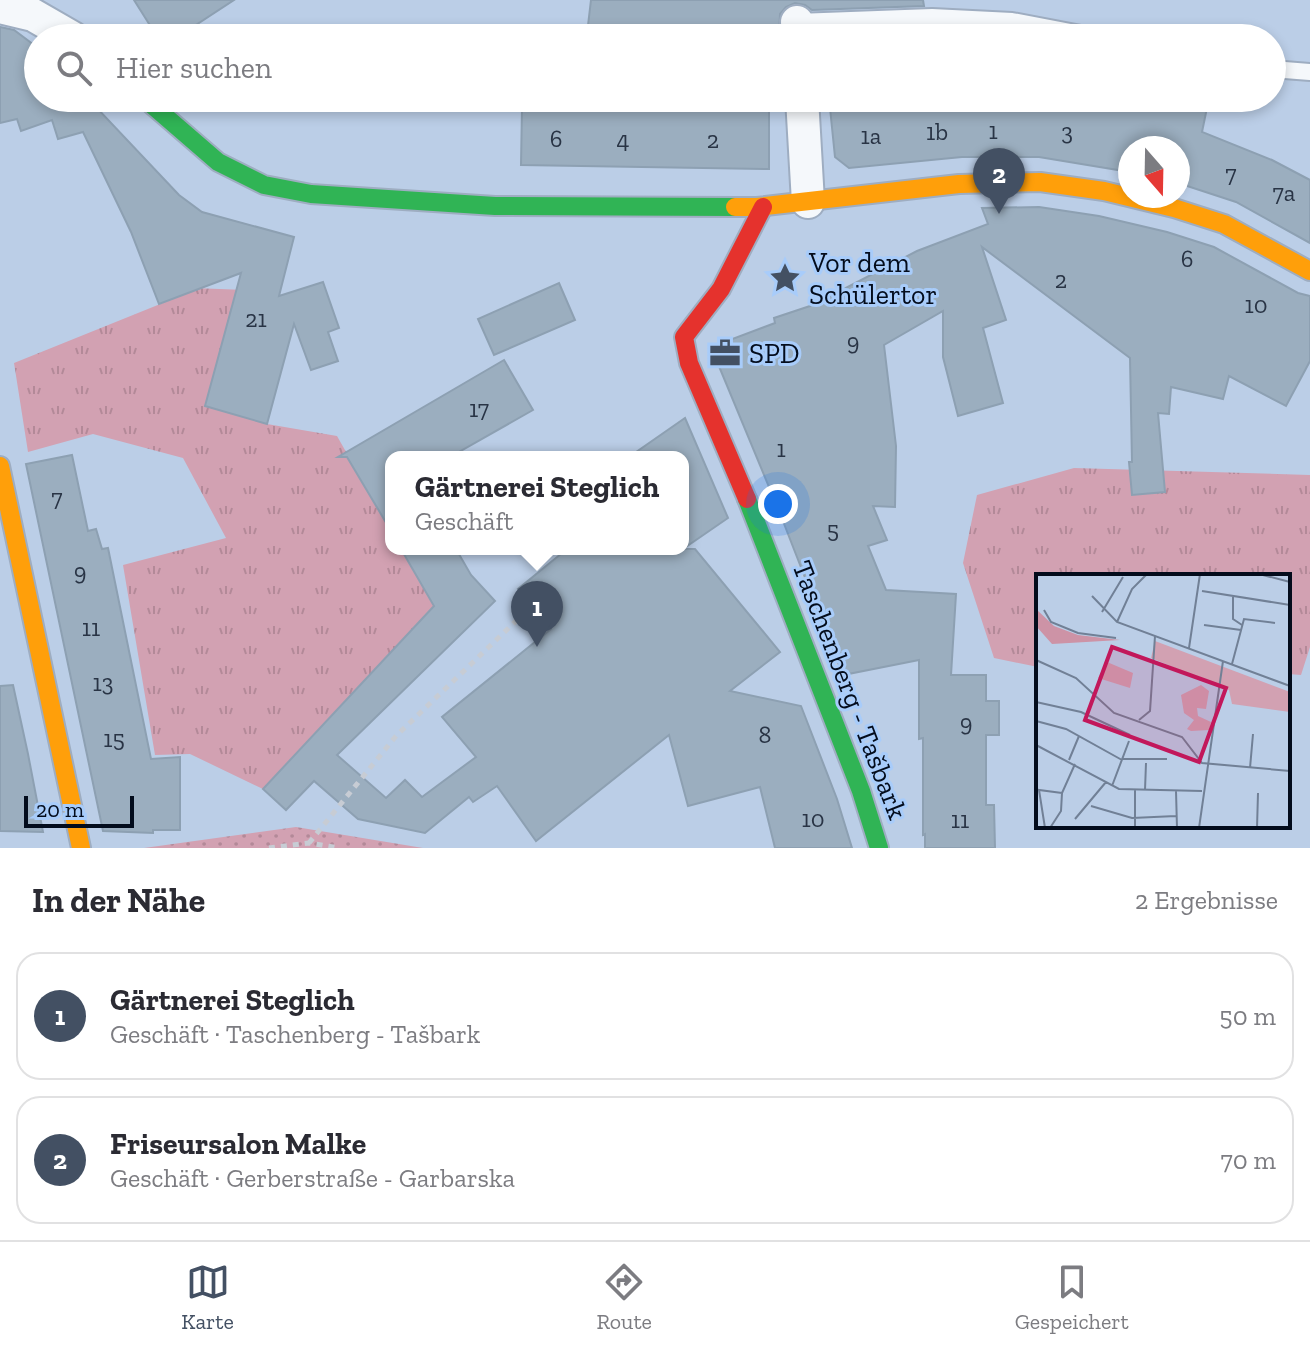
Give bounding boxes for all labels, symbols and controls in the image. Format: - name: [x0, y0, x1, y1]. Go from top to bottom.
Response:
- search box: [24, 24, 1286, 112]
- icon: search: [52, 46, 96, 90]
- text: Hier suchen: [116, 50, 272, 86]
- house number: 1: [988, 116, 998, 145]
- house number: 1b: [926, 117, 948, 146]
- house number: 3: [1061, 117, 1073, 146]
- house number: 1a: [861, 121, 882, 150]
- house number: 6: [550, 124, 562, 153]
- house number: 4: [617, 125, 630, 154]
- house number: 2: [707, 125, 719, 154]
- north arrow: [1118, 136, 1190, 208]
- pin: 2: [973, 148, 1025, 214]
- house number: 7: [1225, 159, 1237, 188]
- house number: 7a: [1273, 178, 1296, 207]
- house number: 6: [1181, 244, 1193, 273]
- place label: Vor dem Schülertor: [808, 246, 937, 311]
- place icon: Vor dem Schülertor: [768, 261, 802, 295]
- house number: 2: [1055, 265, 1067, 294]
- house number: 10: [1244, 290, 1268, 319]
- house number: 21: [245, 304, 267, 333]
- house number: 9: [847, 327, 859, 356]
- office icon: SPD: [708, 336, 742, 370]
- place label: SPD: [749, 337, 800, 370]
- house number: 17: [469, 394, 489, 423]
- house number: 1: [776, 434, 786, 463]
- popup: [385, 451, 689, 555]
- text: Gärtnerei Steglich: [415, 469, 659, 505]
- house number: 7: [51, 483, 63, 512]
- your location: [758, 484, 798, 524]
- text: Geschäft: [415, 505, 513, 537]
- house number: 5: [827, 515, 839, 544]
- street label: Taschenberg - Tašbark: [785, 556, 915, 824]
- house number: 9: [74, 557, 86, 586]
- inset map: [1036, 574, 1290, 828]
- pin: 1: [511, 581, 563, 647]
- house number: 11: [82, 613, 100, 642]
- house number: 13: [93, 668, 113, 697]
- house number: 9: [960, 708, 972, 737]
- house number: 8: [759, 720, 771, 749]
- house number: 15: [103, 724, 125, 753]
- scale bar: [24, 792, 134, 828]
- text: 20 m: [36, 796, 84, 823]
- house number: 10: [801, 804, 825, 833]
- house number: 11: [951, 805, 969, 834]
- text: In der Nähe: [32, 880, 205, 921]
- text: 2 Ergebnisse: [1135, 884, 1278, 916]
- text: Gärtnerei Steglich: [110, 982, 355, 1018]
- text: 1: [55, 1000, 65, 1032]
- text: 50 m: [1219, 1000, 1276, 1032]
- text: Geschäft · Taschenberg - Tašbark: [110, 1018, 480, 1050]
- text: Friseursalon Malke: [110, 1126, 366, 1162]
- text: 2: [53, 1144, 67, 1176]
- text: 70 m: [1220, 1144, 1276, 1176]
- text: Geschäft · Gerberstraße - Garbarska: [110, 1162, 515, 1194]
- tab: Karte: [181, 1260, 234, 1335]
- tab: Route: [597, 1260, 652, 1335]
- tab: Gespeichert: [1015, 1260, 1129, 1335]

